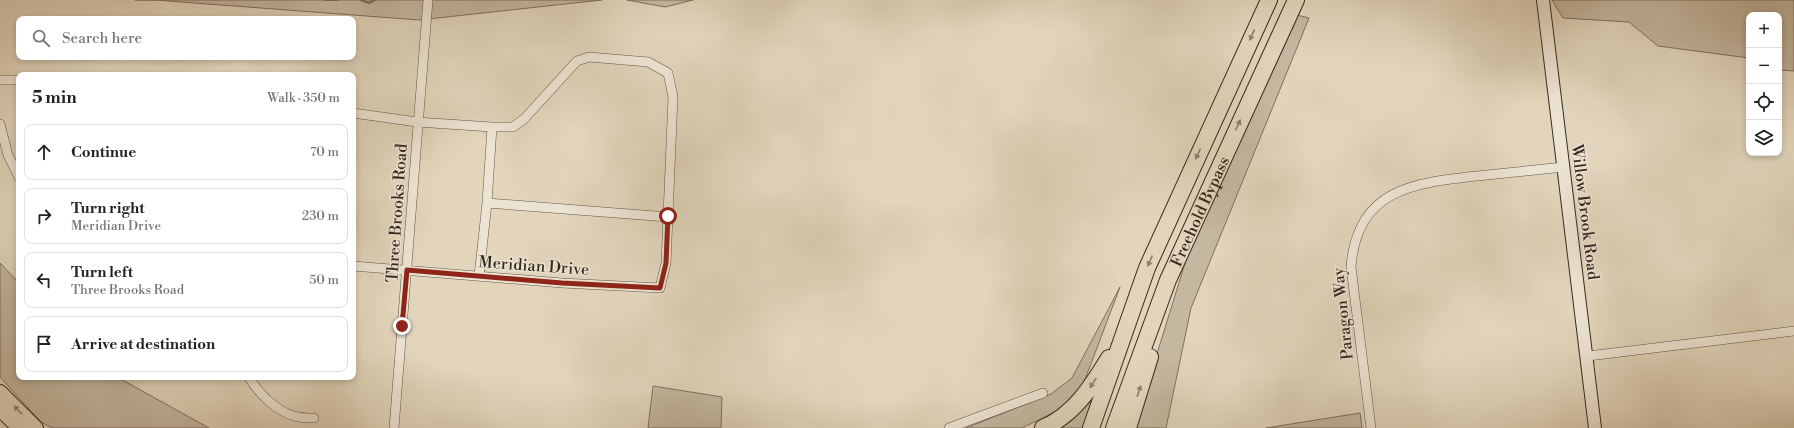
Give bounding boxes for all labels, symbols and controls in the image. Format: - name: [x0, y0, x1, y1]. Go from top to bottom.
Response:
- map controls: [1746, 12, 1782, 156]
- button: +: [1746, 12, 1782, 48]
- search box: [16, 16, 356, 60]
- icon: search: [30, 27, 52, 49]
- text: Search here: [62, 29, 142, 48]
- one-way arrow: [1249, 30, 1255, 41]
- button: −: [1746, 48, 1782, 84]
- button: locate: [1746, 84, 1782, 120]
- text: 5 min: [32, 87, 77, 109]
- text: Walk · 350 m: [267, 90, 340, 106]
- one-way arrow: [1235, 119, 1241, 130]
- button: layers: [1746, 120, 1782, 156]
- icon: ahead: [33, 141, 55, 163]
- street label: Willow Brook Road: [1567, 142, 1603, 281]
- text: Continue: [71, 143, 136, 162]
- street label: Three Brooks Road: [382, 143, 412, 283]
- text: 70 m: [310, 144, 339, 160]
- one-way arrow: [1195, 148, 1201, 159]
- street label: Freehold Bypass: [1166, 153, 1234, 270]
- text: Turn right: [71, 199, 145, 218]
- icon: right: [33, 205, 55, 227]
- route start: [659, 207, 677, 225]
- text: 230 m: [302, 208, 339, 224]
- text: Meridian Drive: [71, 218, 161, 234]
- street label: Meridian Drive: [478, 252, 590, 280]
- one-way arrow: [1147, 255, 1153, 267]
- text: Turn left: [71, 263, 133, 282]
- street label: Paragon Way: [1328, 267, 1358, 361]
- icon: left: [33, 269, 55, 291]
- text: 50 m: [309, 272, 339, 288]
- text: Three Brooks Road: [71, 282, 184, 298]
- route end: [393, 317, 411, 335]
- icon: arrive: [33, 333, 55, 355]
- text: Arrive at destination: [71, 335, 215, 354]
- one-way arrow: [1089, 378, 1097, 388]
- one-way arrow: [1136, 384, 1142, 396]
- one-way arrow: [13, 405, 23, 415]

